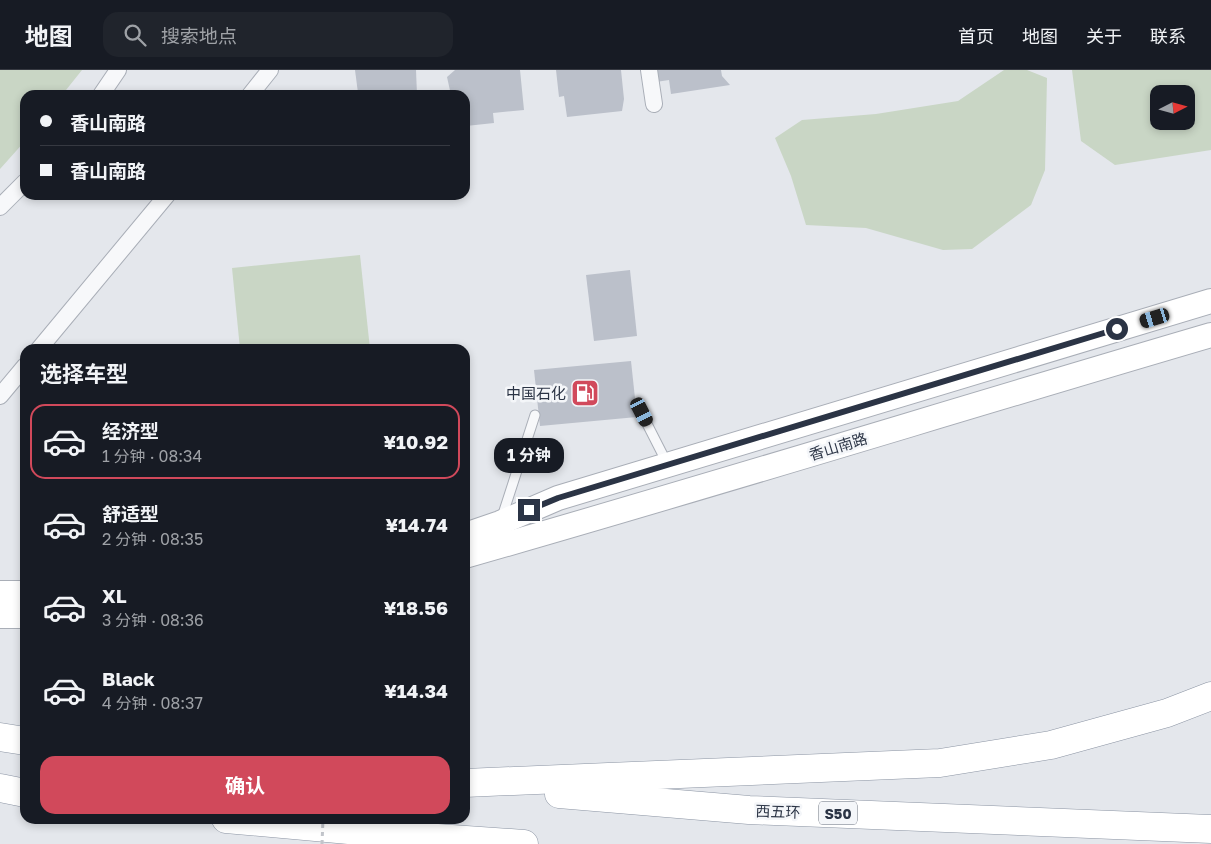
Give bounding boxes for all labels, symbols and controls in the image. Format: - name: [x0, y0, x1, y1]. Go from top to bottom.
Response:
- search box: [103, 12, 453, 57]
- text: 地图: [25, 21, 73, 50]
- icon: search: [121, 21, 149, 49]
- text: 搜索地点: [161, 24, 237, 47]
- text: 首页: [958, 25, 994, 47]
- text: 地图: [1022, 25, 1058, 47]
- text: 关于: [1086, 25, 1122, 47]
- text: 联系: [1150, 25, 1186, 47]
- north arrow: [1150, 85, 1195, 130]
- map controls: [1150, 85, 1195, 130]
- text: 香山南路: [70, 111, 146, 134]
- text: 香山南路: [70, 159, 146, 182]
- car: [1138, 306, 1171, 330]
- route start: [1106, 318, 1128, 340]
- text: 选择车型: [40, 360, 128, 387]
- fuel station icon: 中国石化: [570, 378, 600, 408]
- place label: 中国石化: [506, 384, 566, 402]
- car: [628, 395, 655, 429]
- icon: car: [42, 419, 87, 464]
- text: 经济型: [102, 419, 159, 442]
- street label: 香山南路: [807, 429, 869, 463]
- text: ¥10.92: [384, 430, 448, 453]
- callout: 1 分钟: [494, 438, 564, 472]
- text: 1 分钟: [507, 445, 551, 465]
- text: 1 分钟 · 08:34: [102, 446, 202, 466]
- route end: [518, 499, 540, 521]
- icon: car: [42, 502, 87, 547]
- text: 舒适型: [102, 502, 159, 525]
- text: ¥14.74: [385, 513, 448, 536]
- text: 2 分钟 · 08:35: [102, 529, 203, 549]
- text: XL: [102, 584, 127, 607]
- icon: car: [42, 585, 87, 630]
- text: ¥18.56: [384, 596, 448, 619]
- text: 3 分钟 · 08:36: [102, 610, 204, 630]
- text: Black: [102, 667, 155, 690]
- icon: car: [42, 668, 87, 713]
- text: ¥14.34: [384, 679, 448, 702]
- text: 4 分钟 · 08:37: [102, 693, 203, 713]
- button: 确认: [40, 756, 450, 814]
- street label: 西五环: [755, 801, 801, 821]
- road number: S50: [819, 801, 857, 824]

